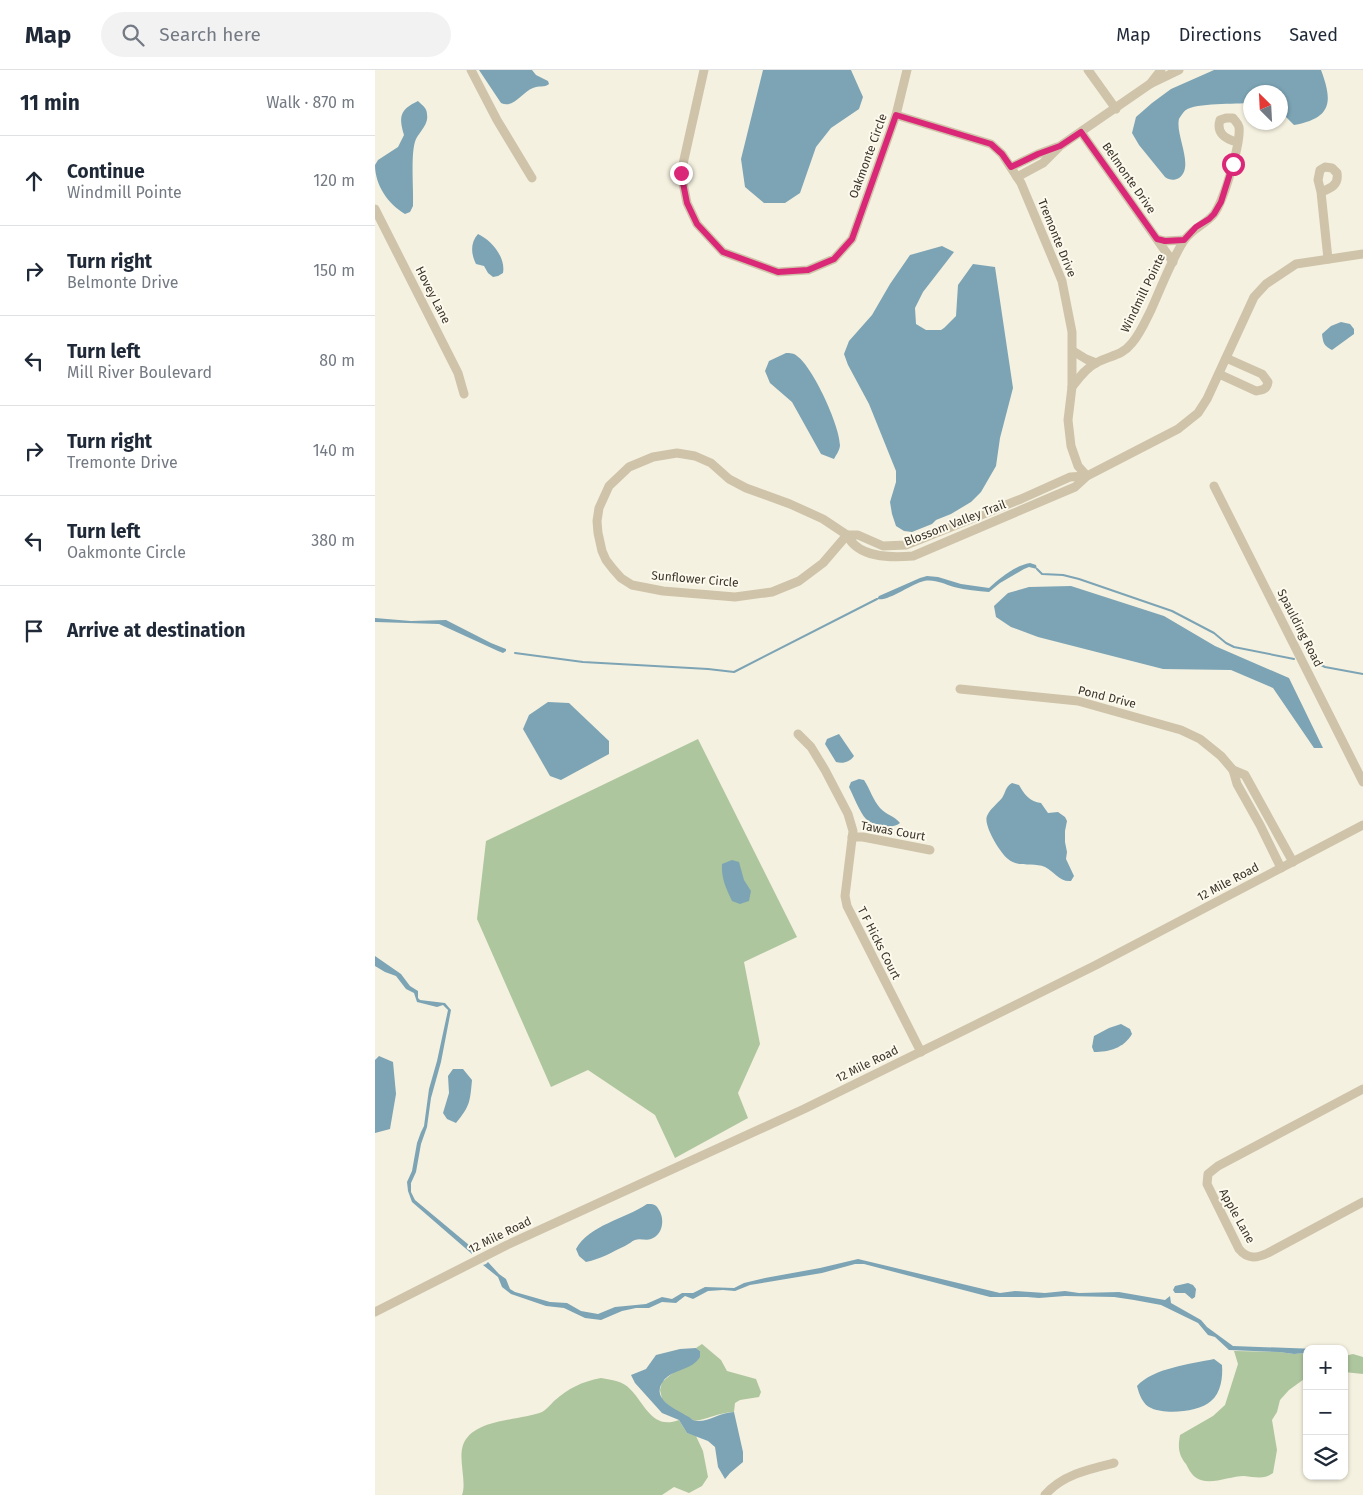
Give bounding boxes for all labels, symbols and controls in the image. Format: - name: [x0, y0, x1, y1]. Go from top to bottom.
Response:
- search box: [101, 12, 451, 57]
- text: Map: [25, 21, 71, 49]
- icon: search: [119, 21, 147, 49]
- text: Search here: [159, 23, 261, 46]
- text: Map: [1116, 24, 1151, 46]
- text: Directions: [1179, 24, 1261, 46]
- text: Saved: [1289, 24, 1338, 46]
- north arrow: [1243, 85, 1288, 130]
- text: 11 min: [20, 90, 80, 116]
- text: Walk · 870 m: [266, 93, 355, 112]
- street label: Oakmonte Circle: [846, 112, 890, 200]
- street label: Belmonte Drive: [1099, 140, 1159, 216]
- route start: [1222, 153, 1245, 176]
- text: Continue: [67, 160, 145, 183]
- route end: [670, 162, 693, 185]
- icon: ahead: [20, 167, 48, 195]
- text: 120 m: [313, 171, 355, 190]
- text: Windmill Pointe: [67, 183, 182, 202]
- street label: Tremonte Drive: [1035, 197, 1079, 279]
- text: Turn right: [67, 250, 152, 273]
- street label: Windmill Pointe: [1118, 251, 1168, 335]
- icon: right: [20, 257, 48, 285]
- text: 150 m: [313, 261, 355, 280]
- street label: Hovey Lane: [413, 264, 453, 326]
- text: Belmonte Drive: [67, 273, 179, 292]
- text: Turn left: [67, 340, 141, 363]
- icon: left: [20, 347, 48, 375]
- text: 80 m: [319, 351, 355, 370]
- text: Mill River Boulevard: [67, 363, 212, 382]
- text: Turn right: [67, 430, 152, 453]
- icon: right: [20, 437, 48, 465]
- text: 140 m: [313, 441, 355, 460]
- text: Tremonte Drive: [67, 453, 178, 472]
- street label: Blossom Valley Trail: [902, 497, 1008, 549]
- text: Turn left: [67, 520, 141, 543]
- icon: left: [20, 527, 48, 555]
- text: 380 m: [311, 531, 355, 550]
- text: Oakmonte Circle: [67, 543, 186, 562]
- street label: Sunflower Circle: [651, 568, 739, 590]
- street label: Spaulding Road: [1274, 587, 1326, 669]
- icon: arrive: [20, 617, 48, 645]
- text: Arrive at destination: [67, 619, 246, 642]
- street label: Pond Drive: [1077, 683, 1137, 711]
- street label: Tawas Court: [860, 818, 927, 844]
- street label: 12 Mile Road: [1195, 860, 1261, 904]
- street label: T F Hicks Court: [855, 904, 904, 982]
- street label: 12 Mile Road: [833, 1043, 901, 1085]
- street label: Apple Lane: [1216, 1186, 1258, 1246]
- street label: 12 Mile Road: [466, 1214, 534, 1256]
- map controls: [1303, 1345, 1348, 1480]
- button: +: [1303, 1345, 1348, 1390]
- button: −: [1303, 1390, 1348, 1435]
- button: layers: [1303, 1435, 1348, 1480]

